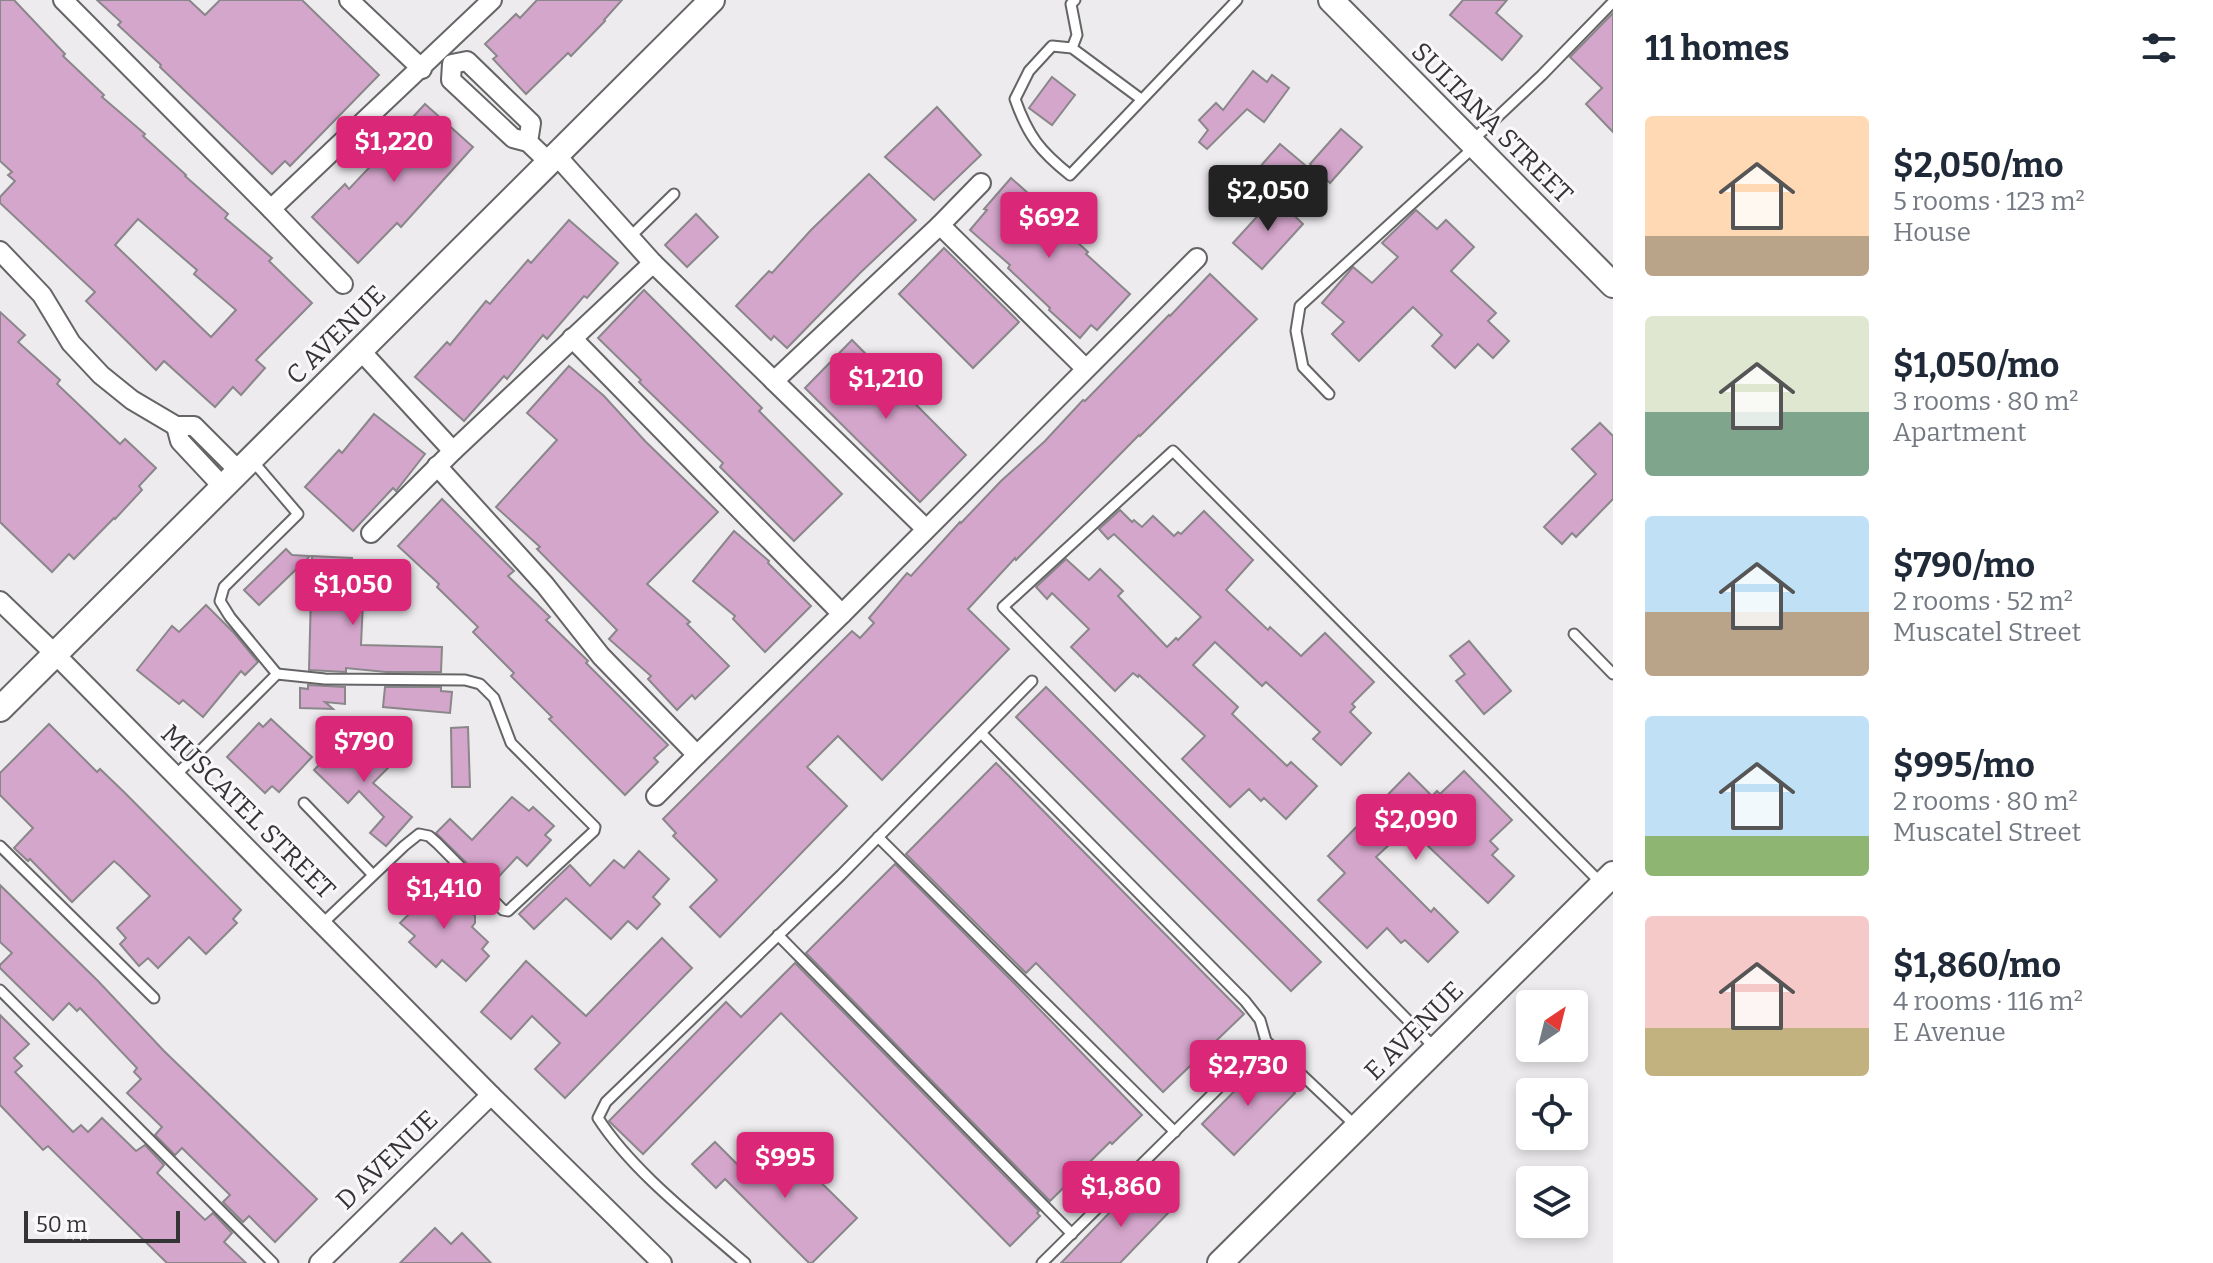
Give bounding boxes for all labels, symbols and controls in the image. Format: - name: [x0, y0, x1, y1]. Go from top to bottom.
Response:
- icon: filters: [2137, 26, 2181, 70]
- text: 11 homes: [1645, 28, 1790, 69]
- street label: SULTANA STREET: [1405, 36, 1579, 210]
- pin: $1,220: [329, 116, 459, 184]
- text: $1,220: [354, 126, 434, 157]
- text: $2,050/mo: [1893, 145, 2064, 186]
- icon: home: [1709, 148, 1805, 244]
- pin: $2,050: [1203, 165, 1333, 233]
- text: $2,050: [1227, 175, 1309, 206]
- text: 5 rooms · 123 m²: [1893, 186, 2085, 217]
- pin: $692: [1002, 192, 1096, 260]
- text: $692: [1018, 202, 1080, 233]
- text: House: [1893, 217, 1971, 248]
- street label: C AVENUE: [280, 279, 392, 391]
- text: $1,050/mo: [1893, 345, 2059, 386]
- icon: home: [1709, 348, 1805, 444]
- pin: $1,210: [821, 353, 951, 421]
- text: $1,210: [848, 363, 924, 394]
- text: 3 rooms · 80 m²: [1893, 386, 2078, 417]
- text: Apartment: [1893, 417, 2026, 448]
- text: $790/mo: [1893, 545, 2035, 586]
- icon: home: [1709, 548, 1805, 644]
- pin: $1,050: [288, 559, 418, 627]
- text: $1,050: [313, 569, 393, 600]
- text: 2 rooms · 52 m²: [1893, 586, 2073, 617]
- text: Muscatel Street: [1893, 617, 2081, 648]
- pin: $790: [317, 716, 411, 784]
- street label: MUSCATEL STREET: [154, 718, 342, 906]
- text: $790: [333, 726, 395, 757]
- text: $995/mo: [1893, 745, 2035, 786]
- icon: home: [1709, 748, 1805, 844]
- text: 2 rooms · 80 m²: [1893, 786, 2078, 817]
- pin: $2,090: [1351, 794, 1481, 862]
- text: $2,090: [1374, 804, 1458, 835]
- text: Muscatel Street: [1893, 817, 2081, 848]
- pin: $1,410: [379, 863, 509, 931]
- text: $1,410: [406, 873, 482, 904]
- text: $1,860/mo: [1893, 945, 2061, 986]
- icon: home: [1709, 948, 1805, 1044]
- street label: E AVENUE: [1358, 975, 1470, 1087]
- text: 4 rooms · 116 m²: [1893, 986, 2083, 1017]
- north arrow: [1516, 990, 1588, 1062]
- map controls: [1516, 990, 1588, 1238]
- text: E Avenue: [1893, 1017, 2006, 1048]
- pin: $2,730: [1183, 1040, 1313, 1108]
- text: $2,730: [1208, 1050, 1288, 1081]
- button: locate: [1516, 1078, 1588, 1150]
- street label: D AVENUE: [330, 1104, 444, 1216]
- pin: $995: [738, 1132, 832, 1200]
- text: $995: [755, 1142, 815, 1173]
- pin: $1,860: [1056, 1161, 1186, 1229]
- button: layers: [1516, 1166, 1588, 1238]
- text: $1,860: [1081, 1171, 1161, 1202]
- scale bar: [24, 1207, 180, 1243]
- text: 50 m: [36, 1211, 87, 1238]

